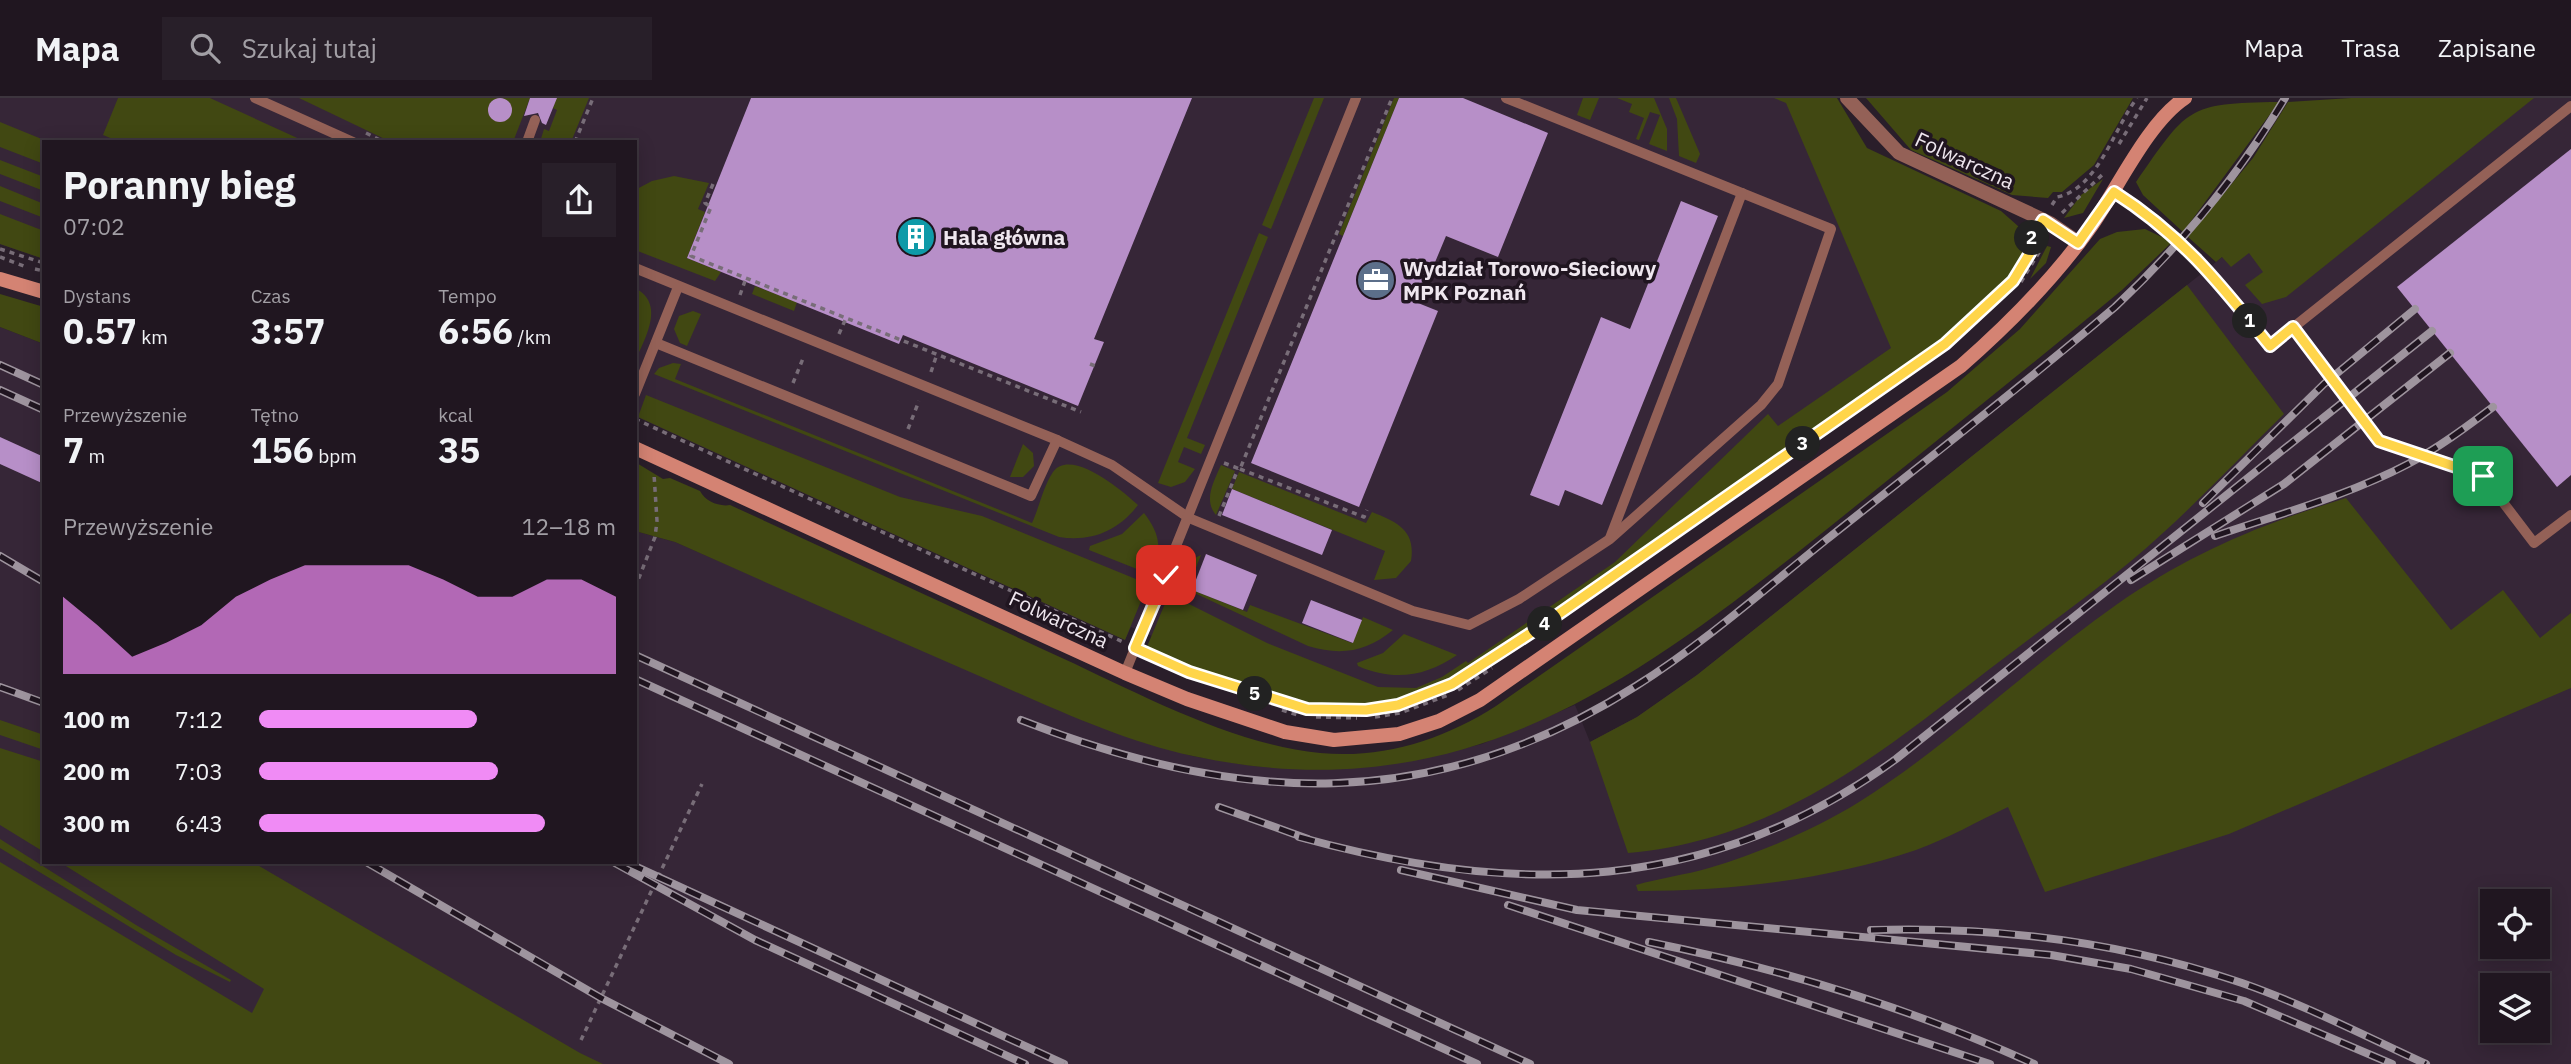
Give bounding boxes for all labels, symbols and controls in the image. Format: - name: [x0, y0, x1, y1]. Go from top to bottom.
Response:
- search box: [162, 17, 652, 80]
- text: Mapa: [35, 27, 120, 70]
- icon: search: [186, 29, 224, 67]
- text: Szukaj tutaj: [242, 31, 377, 65]
- text: Mapa: [2244, 32, 2303, 64]
- text: Trasa: [2341, 32, 2400, 64]
- text: Zapisane: [2438, 32, 2536, 64]
- street label: Folwarczna: [1911, 125, 2019, 195]
- text: Poranny bieg: [63, 160, 296, 209]
- button: share: [542, 163, 616, 237]
- text: 07:02: [63, 211, 125, 241]
- building icon: Hala główna: [895, 216, 937, 258]
- pin: 2: [2014, 220, 2050, 256]
- place label: Hala główna: [943, 223, 1065, 251]
- text: 2: [2026, 225, 2037, 249]
- place label: Wydział Torowo-Sieciowy MPK Poznań: [1403, 254, 1657, 306]
- office icon: Wydział Torowo-Sieciowy MPK Poznań: [1355, 259, 1397, 301]
- text: Dystans: [63, 284, 131, 308]
- text: Czas: [251, 284, 291, 308]
- text: Tempo: [438, 284, 497, 308]
- pin: 1: [2232, 304, 2268, 339]
- text: 0.57: [63, 308, 137, 354]
- text: 3:57: [251, 308, 325, 354]
- text: 6:56: [438, 308, 513, 354]
- text: 1: [2244, 308, 2255, 332]
- text: km: [137, 325, 168, 349]
- text: /km: [513, 325, 551, 349]
- text: Przewyższenie: [63, 403, 187, 427]
- text: Tętno: [251, 403, 299, 427]
- text: kcal: [438, 403, 473, 427]
- pin: 3: [1786, 426, 1820, 462]
- text: 7: [63, 427, 84, 473]
- text: 156: [251, 427, 314, 473]
- text: 35: [438, 427, 480, 473]
- text: 3: [1797, 431, 1808, 455]
- text: m: [84, 444, 105, 468]
- text: bpm: [314, 444, 357, 468]
- pin: [2453, 446, 2513, 506]
- icon: arrive: [2464, 457, 2502, 495]
- text: Przewyższenie: [63, 511, 213, 541]
- text: 12–18 m: [522, 511, 616, 541]
- pin: [1136, 545, 1196, 605]
- icon: check: [1147, 556, 1185, 594]
- street label: Folwarczna: [1005, 584, 1113, 654]
- pin: 4: [1528, 606, 1562, 642]
- text: 4: [1539, 611, 1550, 635]
- pin: 5: [1238, 676, 1272, 712]
- text: 5: [1249, 681, 1260, 705]
- text: 100 m: [63, 704, 130, 734]
- text: 7:12: [175, 704, 223, 734]
- text: 200 m: [63, 756, 130, 786]
- text: 7:03: [175, 756, 223, 786]
- text: 300 m: [63, 808, 130, 838]
- text: 6:43: [175, 808, 223, 838]
- map controls: [2480, 889, 2550, 1043]
- button: locate: [2480, 889, 2550, 959]
- button: layers: [2480, 973, 2550, 1043]

